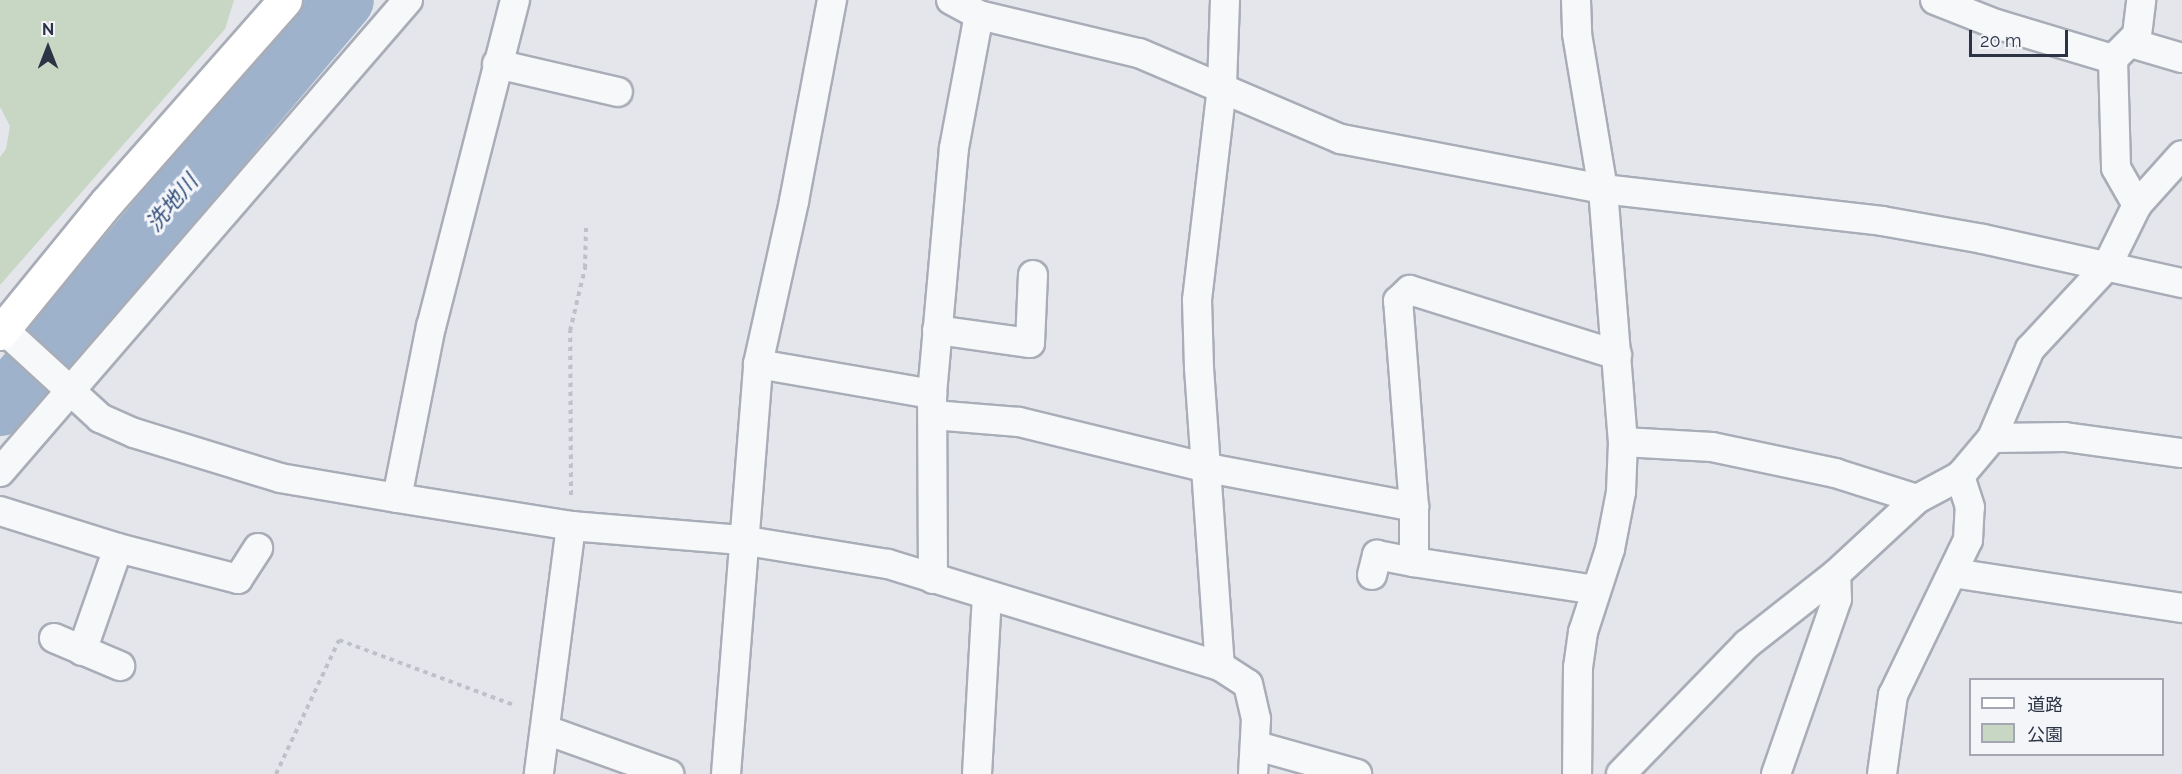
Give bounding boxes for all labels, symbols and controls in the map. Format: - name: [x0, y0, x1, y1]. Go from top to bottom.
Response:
- north arrow: [18, 18, 78, 78]
- scale bar: [1972, 18, 2071, 56]
- text: N: [42, 20, 54, 39]
- text: 20 m: [1980, 30, 2022, 51]
- water label: 洗地川: [141, 169, 203, 237]
- legend: [1969, 678, 2164, 756]
- text: 道路: [2027, 694, 2063, 715]
- text: 公園: [2027, 724, 2063, 745]

